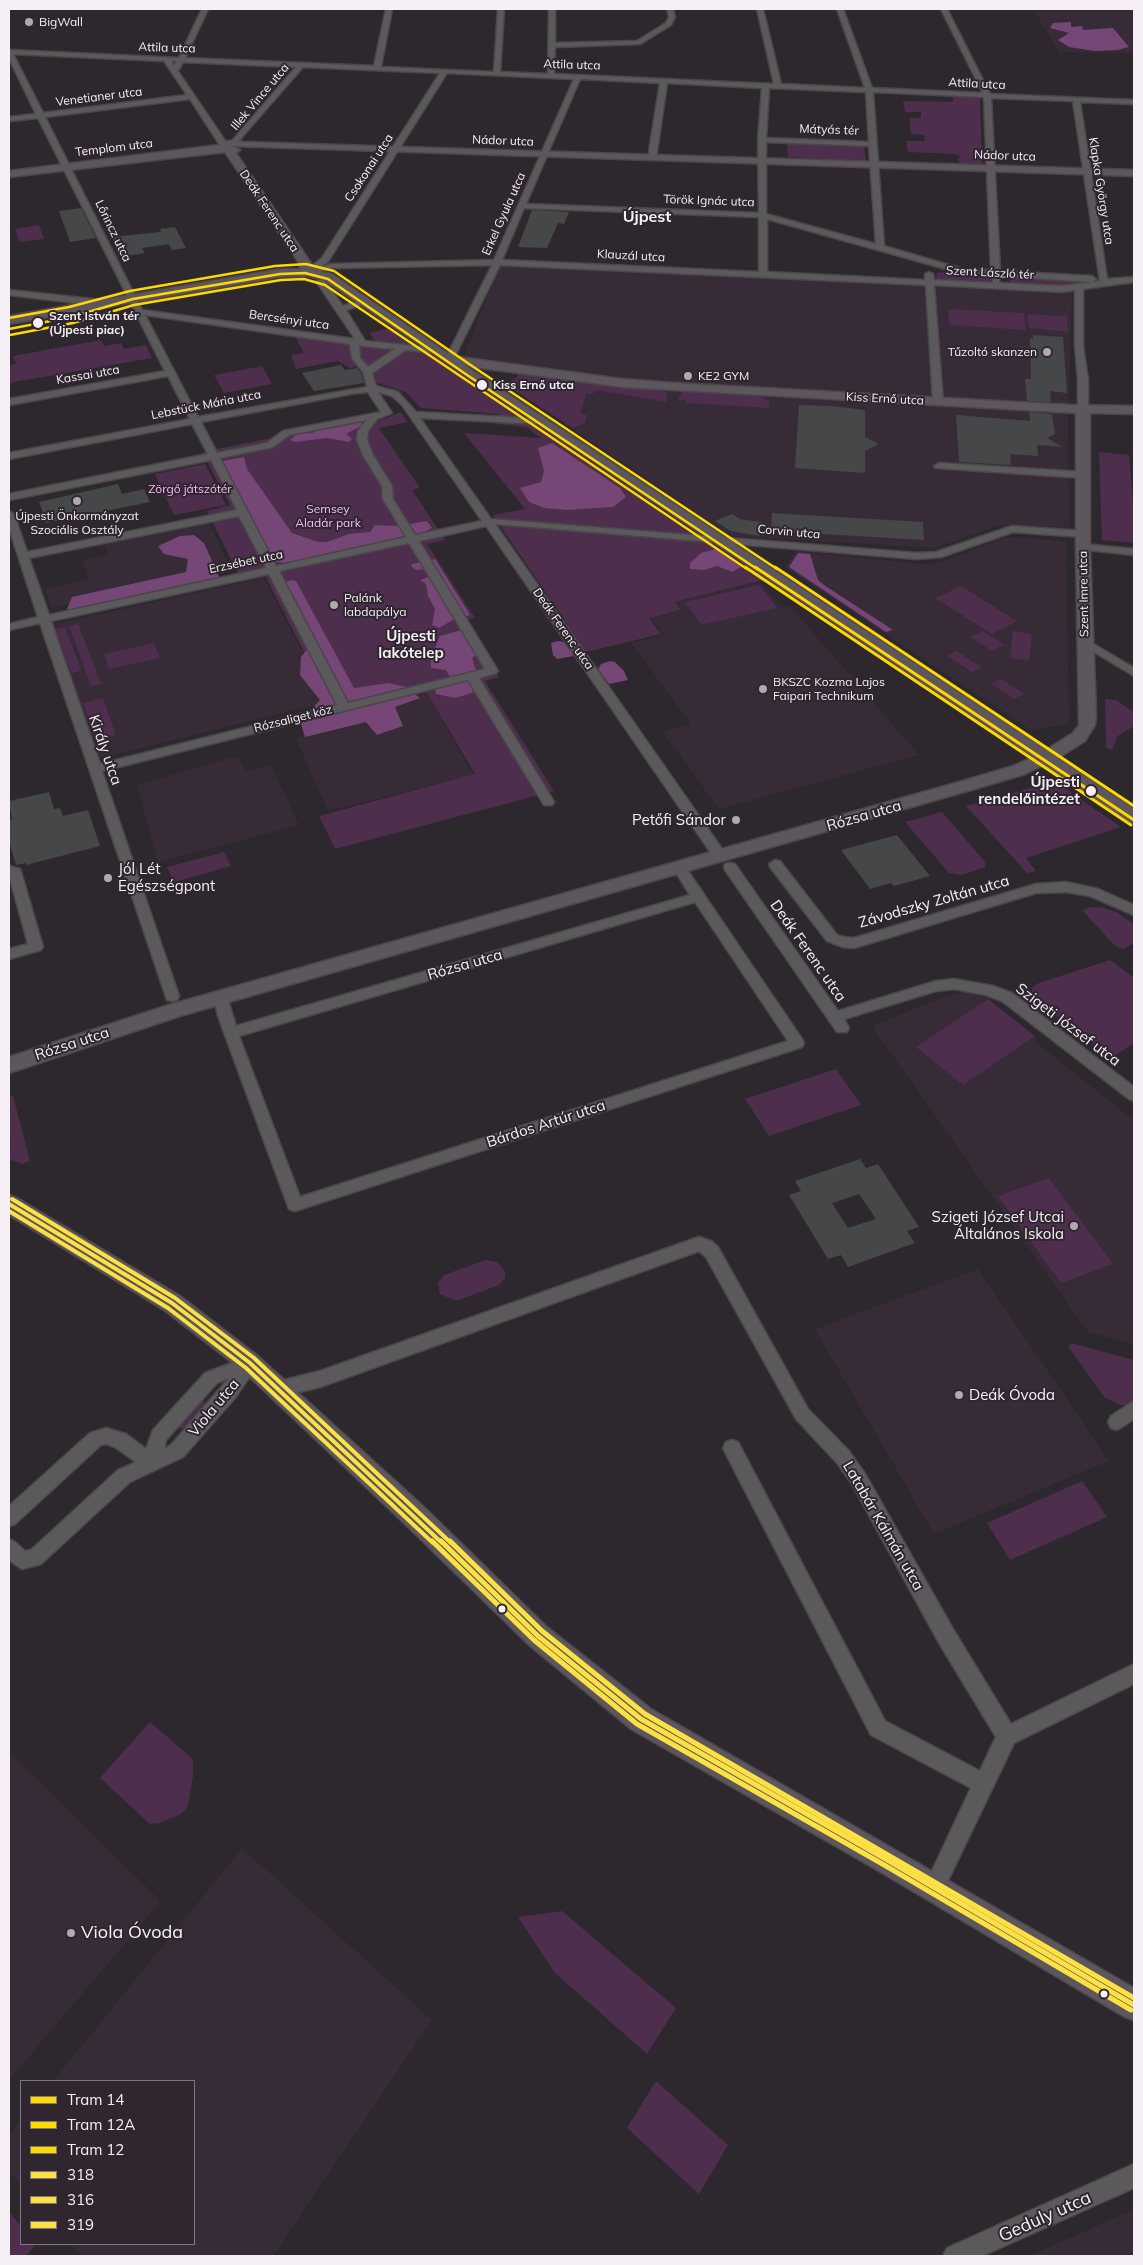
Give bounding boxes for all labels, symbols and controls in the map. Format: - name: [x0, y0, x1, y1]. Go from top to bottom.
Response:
- place label: BigWall: [39, 15, 83, 29]
- marker: BigWall: [23, 16, 35, 28]
- street label: Attila utca: [138, 40, 196, 56]
- street label: Attila utca: [543, 57, 601, 73]
- street label: Illek Vince utca: [228, 61, 292, 133]
- street label: Attila utca: [948, 75, 1006, 93]
- street label: Venetianer utca: [55, 85, 143, 109]
- street label: Mátyás tér: [799, 122, 859, 138]
- street label: Csokonai utca: [342, 131, 396, 205]
- street label: Nádor utca: [472, 133, 534, 149]
- street label: Templom utca: [74, 136, 154, 160]
- street label: Klapka György utca: [1085, 136, 1117, 246]
- street label: Nádor utca: [974, 148, 1036, 164]
- street label: Deák Ferenc utca: [236, 167, 302, 255]
- street label: Erkel Gyula utca: [479, 170, 529, 258]
- street label: Török Ignác utca: [663, 192, 755, 210]
- street label: Lőrincz utca: [92, 198, 134, 264]
- district label: Újpest: [623, 207, 671, 227]
- street label: Klauzál utca: [597, 247, 665, 265]
- street label: Szent László tér: [946, 264, 1034, 282]
- street label: Bercsényi utca: [248, 307, 330, 333]
- place label: Szent István tér (Újpesti piac): [49, 309, 139, 337]
- marker: Szent István tér (Újpesti piac): [31, 316, 45, 330]
- place label: Tűzoltó skanzen: [948, 345, 1037, 359]
- marker: Tűzoltó skanzen: [1041, 346, 1053, 358]
- street label: Kassai utca: [55, 362, 121, 388]
- place label: KE2 GYM: [698, 369, 749, 383]
- marker: KE2 GYM: [682, 370, 694, 382]
- marker: Kiss Ernő utca: [475, 378, 489, 392]
- place label: Kiss Ernő utca: [493, 378, 574, 392]
- street label: Lebstück Mária utca: [150, 387, 262, 423]
- street label: Kiss Ernő utca: [846, 390, 924, 408]
- park label: Zörgő játszótér: [148, 482, 232, 496]
- marker: Újpesti Önkormányzat Szociális Osztály: [71, 495, 83, 507]
- park label: Semsey Aladár park: [295, 502, 361, 530]
- place label: Újpesti Önkormányzat Szociális Osztály: [15, 509, 139, 537]
- street label: Corvin utca: [757, 522, 821, 542]
- street label: Erzsébet utca: [208, 547, 284, 577]
- street label: Szent Imre utca: [1076, 551, 1092, 637]
- street label: Deák Ferenc utca: [530, 586, 596, 672]
- place label: Palánk labdapálya: [344, 591, 406, 619]
- marker: Palánk labdapálya: [328, 599, 340, 611]
- district label: Újpesti lakótelep: [378, 627, 444, 662]
- place label: BKSZC Kozma Lajos Faipari Technikum: [773, 675, 885, 703]
- marker: BKSZC Kozma Lajos Faipari Technikum: [757, 683, 769, 695]
- street label: Rózsaliget köz: [252, 702, 334, 736]
- street label: Király utca: [85, 712, 125, 788]
- place label: Újpesti rendelőintézet: [978, 773, 1080, 808]
- marker: Újpesti rendelőintézet: [1084, 784, 1098, 798]
- street label: Rózsa utca: [825, 797, 903, 835]
- place label: Petőfi Sándor: [632, 811, 726, 829]
- marker: Petőfi Sándor: [730, 814, 742, 826]
- place label: Jól Lét Egészségpont: [118, 860, 215, 895]
- marker: Jól Lét Egészségpont: [102, 872, 114, 884]
- street label: Závodszky Zoltán utca: [857, 872, 1011, 932]
- street label: Deák Ferenc utca: [766, 897, 850, 1005]
- street label: Rózsa utca: [426, 946, 504, 984]
- street label: Szigeti József utca: [1012, 980, 1124, 1070]
- street label: Rózsa utca: [33, 1024, 111, 1064]
- street label: Bárdos Artúr utca: [484, 1096, 608, 1152]
- place label: Szigeti József Utcai Általános Iskola: [932, 1208, 1064, 1243]
- marker: Szigeti József Utcai Általános Iskola: [1068, 1220, 1080, 1232]
- street label: Viola utca: [185, 1376, 243, 1440]
- place label: Deák Óvoda: [969, 1386, 1055, 1404]
- marker: Deák Óvoda: [953, 1389, 965, 1401]
- street label: Latabár Kálmán utca: [839, 1458, 927, 1594]
- unlabelled marker: [497, 1604, 507, 1614]
- place label: Viola Óvoda: [81, 1922, 183, 1944]
- marker: Viola Óvoda: [65, 1927, 77, 1939]
- unlabelled marker: [1099, 1989, 1109, 1999]
- legend: [20, 2080, 195, 2245]
- text: Tram 14: [67, 2090, 124, 2109]
- text: Tram 12A: [67, 2115, 135, 2134]
- text: Tram 12: [67, 2140, 124, 2159]
- text: 318: [67, 2165, 94, 2184]
- street label: Geduly utca: [995, 2187, 1095, 2247]
- text: 316: [67, 2190, 94, 2209]
- text: 319: [67, 2215, 94, 2234]

